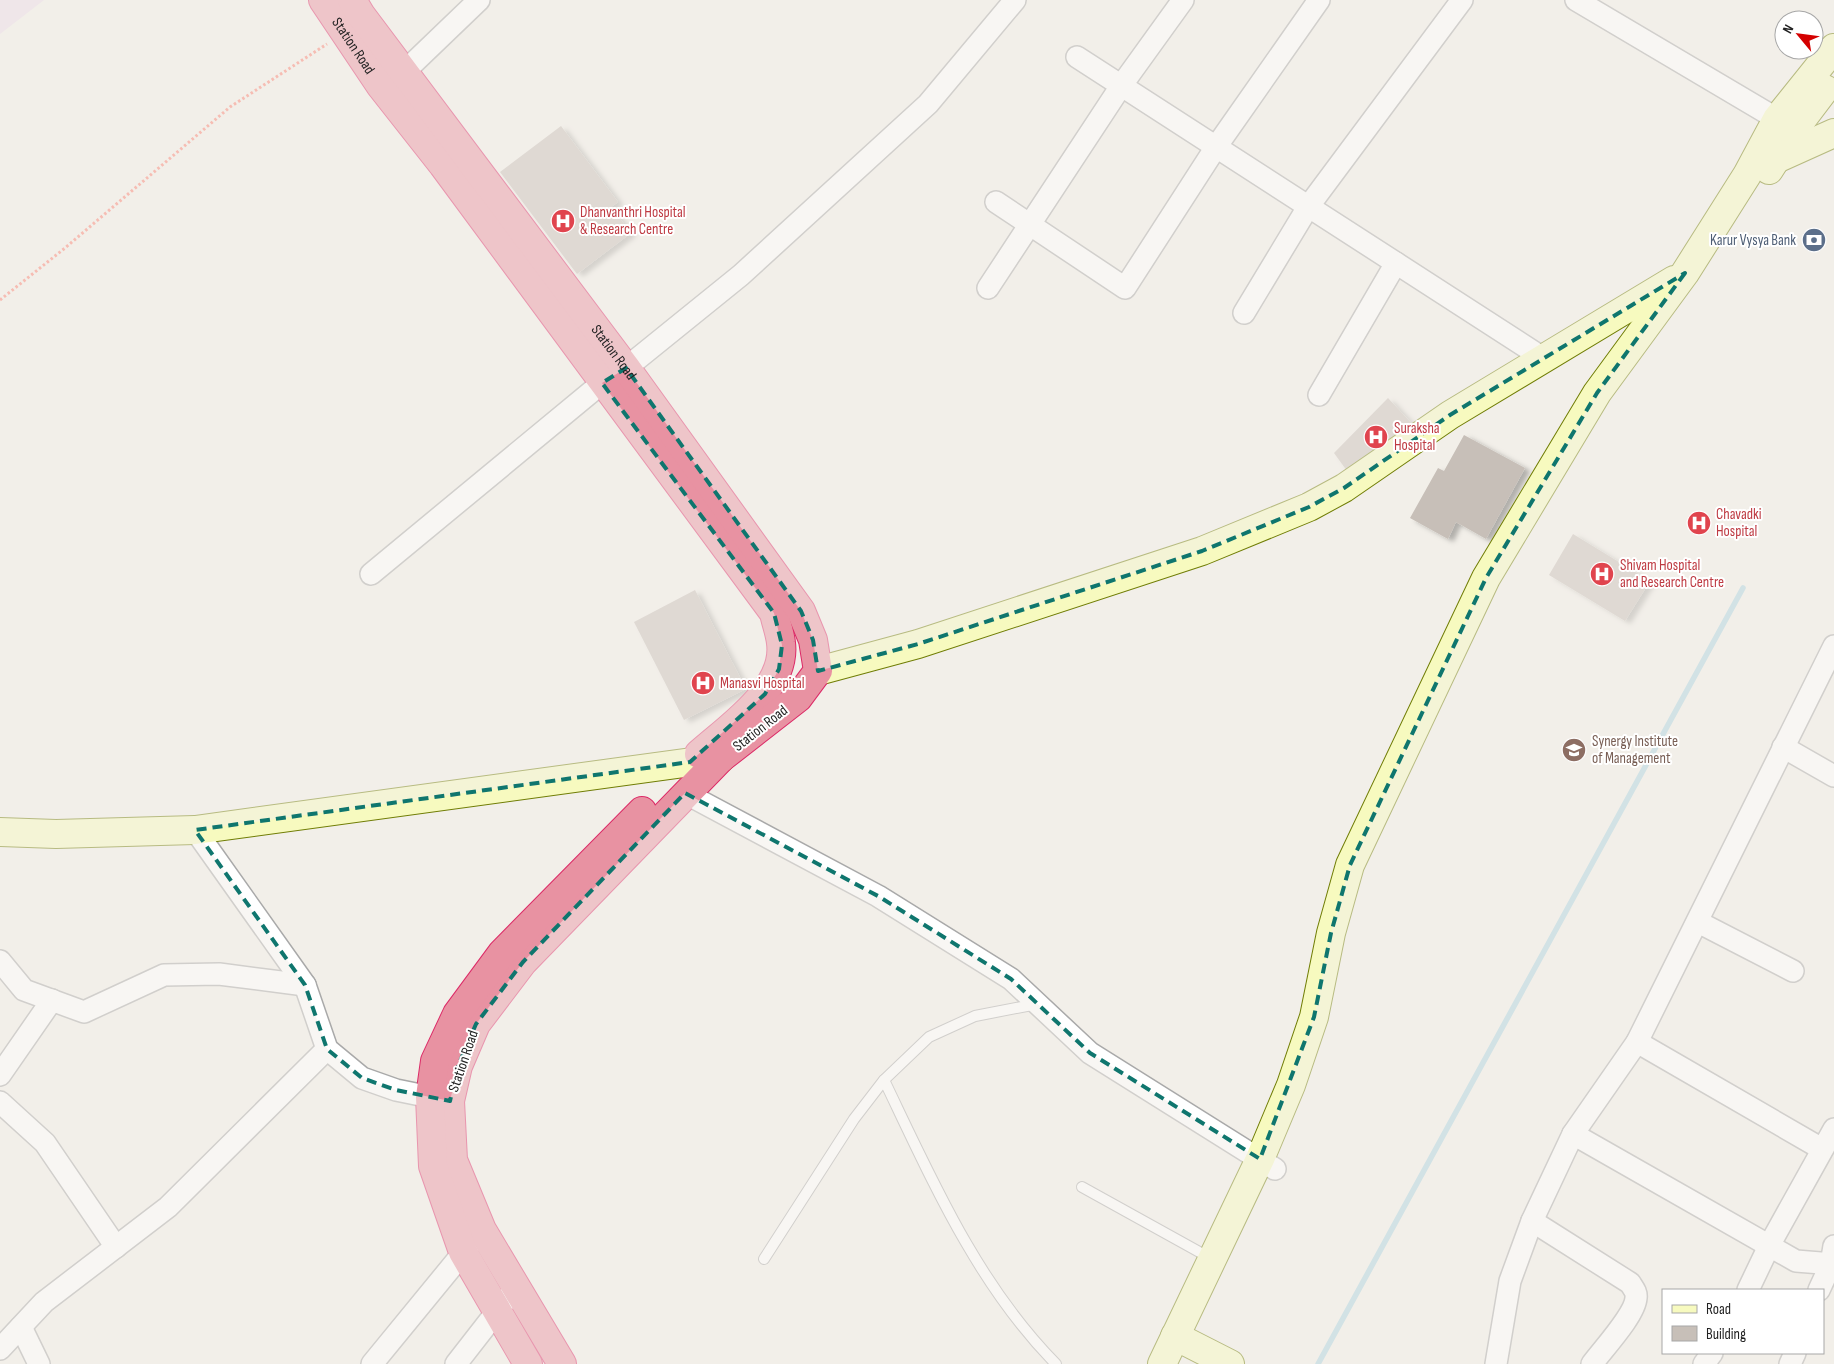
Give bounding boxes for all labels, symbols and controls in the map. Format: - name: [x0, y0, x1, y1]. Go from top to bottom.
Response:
- north arrow: [1774, 10, 1824, 60]
- street label: Station Road: [327, 14, 379, 78]
- text: N: [1779, 22, 1797, 36]
- place label: Dhanvanthri Hospital & Research Centre: [580, 203, 686, 239]
- hospital icon: Dhanvanthri Hospital & Research Centre: [550, 208, 576, 234]
- bank icon: Karur Vysya Bank: [1801, 227, 1827, 253]
- place label: Karur Vysya Bank: [1710, 231, 1796, 250]
- street label: Station Road: [587, 321, 640, 384]
- place label: Suraksha Hospital: [1394, 419, 1440, 455]
- hospital icon: Suraksha Hospital: [1363, 424, 1389, 450]
- place label: Chavadki Hospital: [1716, 505, 1762, 541]
- hospital icon: Chavadki Hospital: [1686, 510, 1712, 536]
- place label: Shivam Hospital and Research Centre: [1620, 556, 1724, 592]
- hospital icon: Shivam Hospital and Research Centre: [1589, 561, 1615, 587]
- hospital icon: Manasvi Hospital: [690, 670, 716, 696]
- place label: Manasvi Hospital: [720, 674, 805, 693]
- street label: Station Road: [729, 701, 791, 756]
- place label: Synergy Institute of Management: [1592, 732, 1678, 768]
- school or university icon: Synergy Institute of Management: [1561, 737, 1587, 763]
- street label: Station Road: [444, 1028, 483, 1095]
- legend: [1662, 1289, 1824, 1354]
- text: Road: [1706, 1300, 1731, 1319]
- text: Building: [1706, 1325, 1746, 1344]

